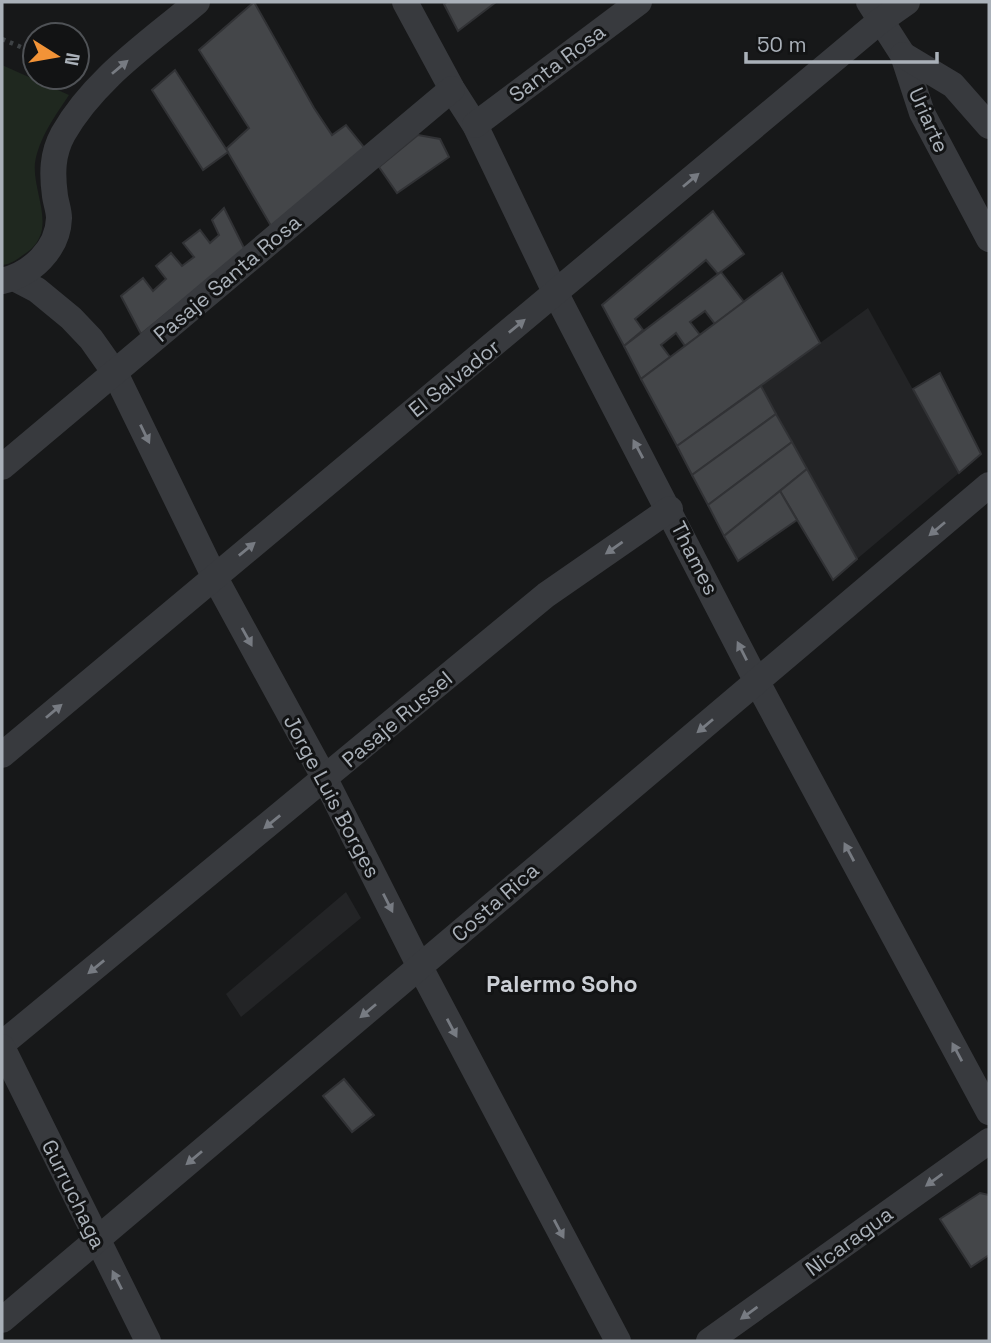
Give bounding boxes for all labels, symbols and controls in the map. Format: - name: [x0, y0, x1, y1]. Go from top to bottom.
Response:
- street label: Santa Rosa: [503, 18, 611, 108]
- north arrow: [21, 21, 91, 91]
- scale bar: [746, 21, 937, 65]
- text: 50 m: [757, 31, 807, 58]
- text: N: [59, 51, 86, 68]
- one-way arrow: [111, 59, 129, 75]
- street label: Uriarte: [903, 83, 955, 157]
- one-way arrow: [683, 173, 700, 188]
- street label: Pasaje Santa Rosa: [148, 208, 306, 348]
- one-way arrow: [508, 319, 525, 334]
- street label: El Salvador: [403, 333, 505, 423]
- one-way arrow: [139, 424, 150, 444]
- one-way arrow: [632, 439, 644, 459]
- street label: Thames: [665, 517, 725, 599]
- one-way arrow: [929, 521, 946, 536]
- one-way arrow: [605, 541, 623, 555]
- one-way arrow: [238, 542, 255, 557]
- one-way arrow: [242, 627, 253, 647]
- one-way arrow: [736, 641, 747, 661]
- street label: Pasaje Russel: [336, 665, 458, 773]
- one-way arrow: [45, 703, 63, 719]
- street label: Jorge Luis Borges: [278, 710, 386, 882]
- one-way arrow: [696, 718, 714, 733]
- one-way arrow: [264, 815, 282, 830]
- one-way arrow: [843, 842, 855, 862]
- street label: Costa Rica: [446, 857, 544, 947]
- one-way arrow: [382, 893, 393, 913]
- one-way arrow: [88, 959, 106, 974]
- district label: Palermo Soho: [486, 969, 638, 999]
- one-way arrow: [360, 1004, 378, 1019]
- one-way arrow: [447, 1018, 458, 1038]
- one-way arrow: [951, 1043, 963, 1062]
- street label: Gurruchaga: [36, 1135, 112, 1253]
- one-way arrow: [186, 1150, 203, 1165]
- one-way arrow: [925, 1173, 943, 1187]
- street label: Nicaragua: [800, 1200, 898, 1282]
- one-way arrow: [553, 1219, 565, 1238]
- one-way arrow: [111, 1270, 122, 1290]
- one-way arrow: [740, 1306, 758, 1320]

